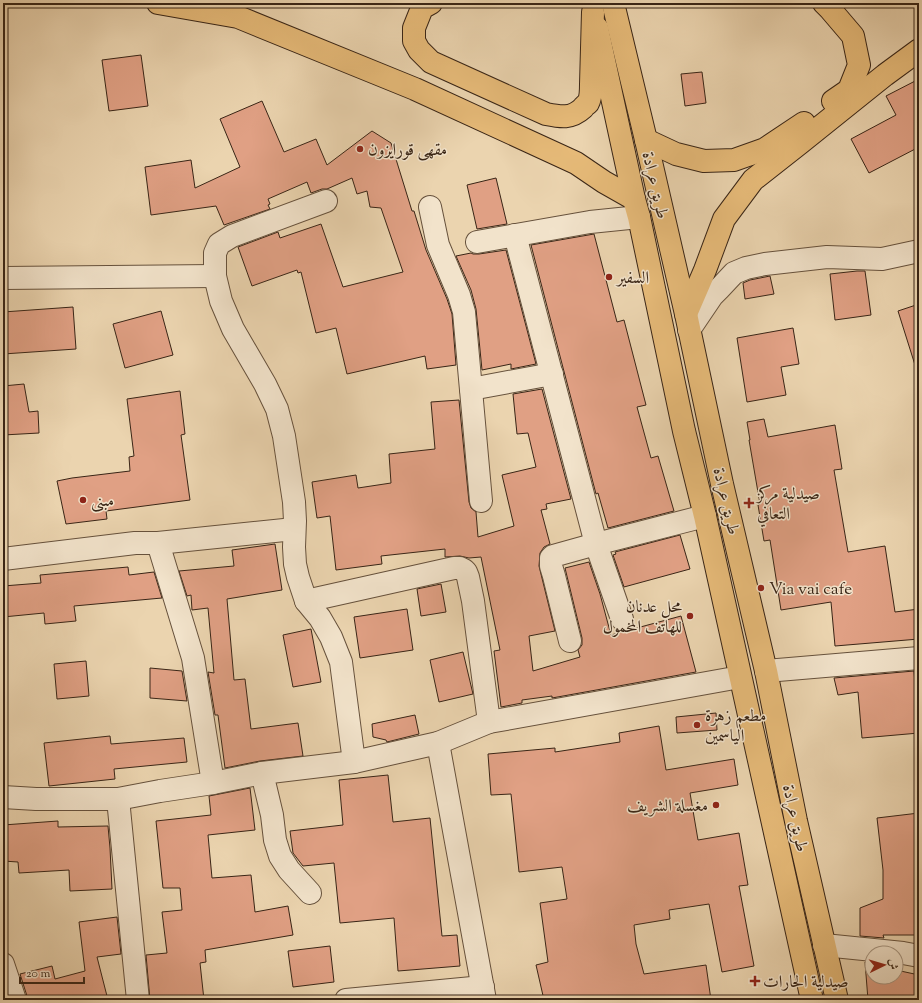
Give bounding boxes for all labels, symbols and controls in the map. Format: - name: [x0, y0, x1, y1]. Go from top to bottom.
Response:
- place label: مقهى قورايزون: [368, 139, 447, 163]
- marker: مقهى قورايزون: [355, 144, 365, 154]
- street label: طريق عرادة: [635, 149, 673, 222]
- place label: السفير: [615, 267, 649, 291]
- marker: السفير: [604, 272, 614, 282]
- street label: طريق عرادة: [706, 465, 744, 538]
- place label: صيدلية مركز التعافي: [755, 483, 820, 528]
- place label: مبنى: [91, 490, 114, 514]
- marker: مبنى: [78, 495, 88, 505]
- marker: صيدلية مركز التعافي: [744, 498, 754, 508]
- place label: Via vai cafe: [769, 578, 852, 602]
- marker: Via vai cafe: [756, 583, 766, 593]
- place label: محل عدنان للهاتف المخمول: [603, 596, 683, 640]
- marker: محل عدنان للهاتف المخمول: [685, 611, 695, 621]
- place label: مطعم زهرة الياسمين: [705, 705, 766, 749]
- marker: مطعم زهرة الياسمين: [692, 720, 702, 730]
- street label: طريق عرادة: [775, 782, 813, 854]
- place label: مغسلة الشريف: [627, 795, 708, 819]
- marker: مغسلة الشريف: [711, 800, 721, 810]
- north arrow: [864, 945, 904, 985]
- text: ش: [885, 958, 901, 970]
- scale bar: [20, 959, 84, 985]
- text: 20 m: [26, 965, 51, 983]
- place label: صيدلية الحارات: [763, 971, 849, 995]
- marker: صيدلية الحارات: [750, 976, 760, 986]

